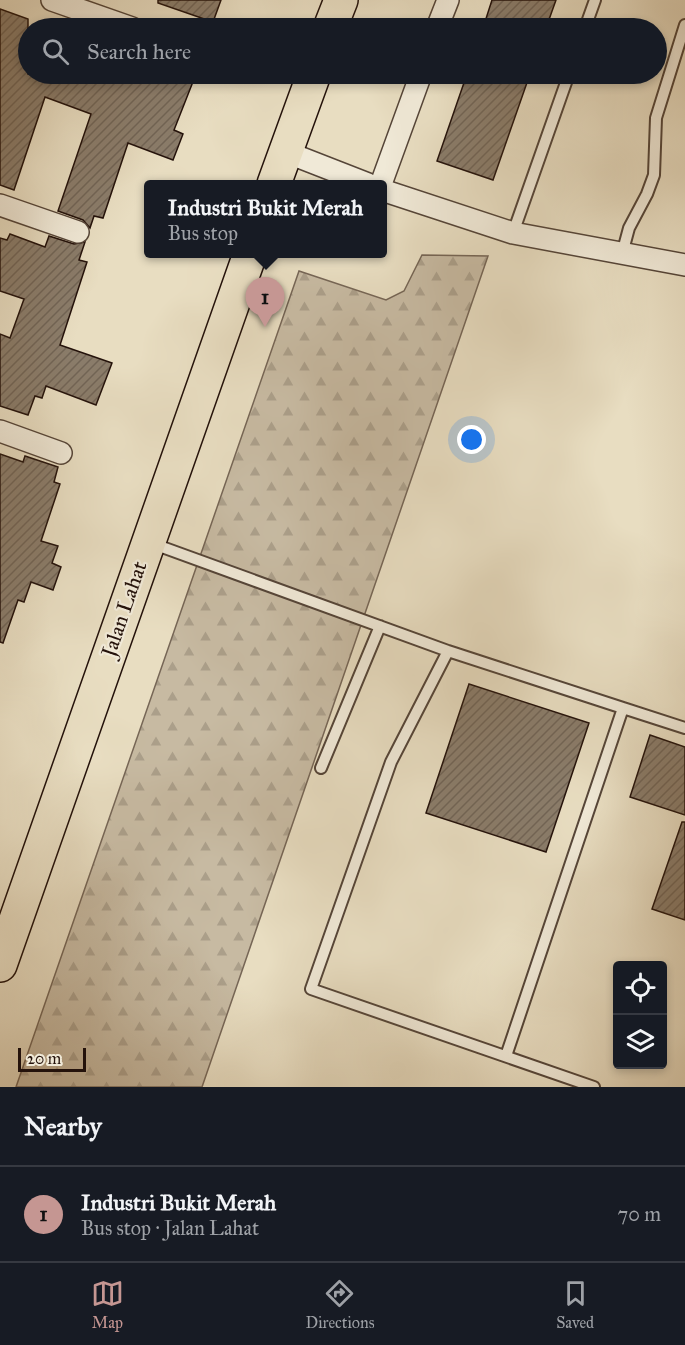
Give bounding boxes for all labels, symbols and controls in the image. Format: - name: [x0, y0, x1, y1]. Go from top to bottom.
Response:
- search box: [18, 18, 667, 84]
- icon: search: [39, 35, 72, 68]
- text: Search here: [87, 38, 191, 65]
- popup: [144, 180, 387, 258]
- text: Industri Bukit Merah: [168, 194, 363, 221]
- text: Bus stop: [168, 221, 238, 245]
- pin: 1: [246, 278, 284, 327]
- your location: [457, 425, 486, 454]
- street label: Jalan Lahat: [95, 557, 153, 662]
- map controls: [613, 961, 667, 1069]
- button: locate: [613, 961, 667, 1015]
- button: layers: [613, 1015, 667, 1069]
- scale bar: [18, 1045, 86, 1072]
- text: 20 m: [27, 1049, 61, 1068]
- text: Nearby: [24, 1110, 102, 1142]
- text: Industri Bukit Merah: [81, 1189, 276, 1216]
- text: 1: [40, 1202, 47, 1226]
- text: 70 m: [618, 1202, 661, 1226]
- text: Bus stop · Jalan Lahat: [81, 1216, 259, 1240]
- tab: Map: [91, 1277, 124, 1332]
- tab: Directions: [306, 1277, 374, 1332]
- tab: Saved: [556, 1277, 594, 1332]

